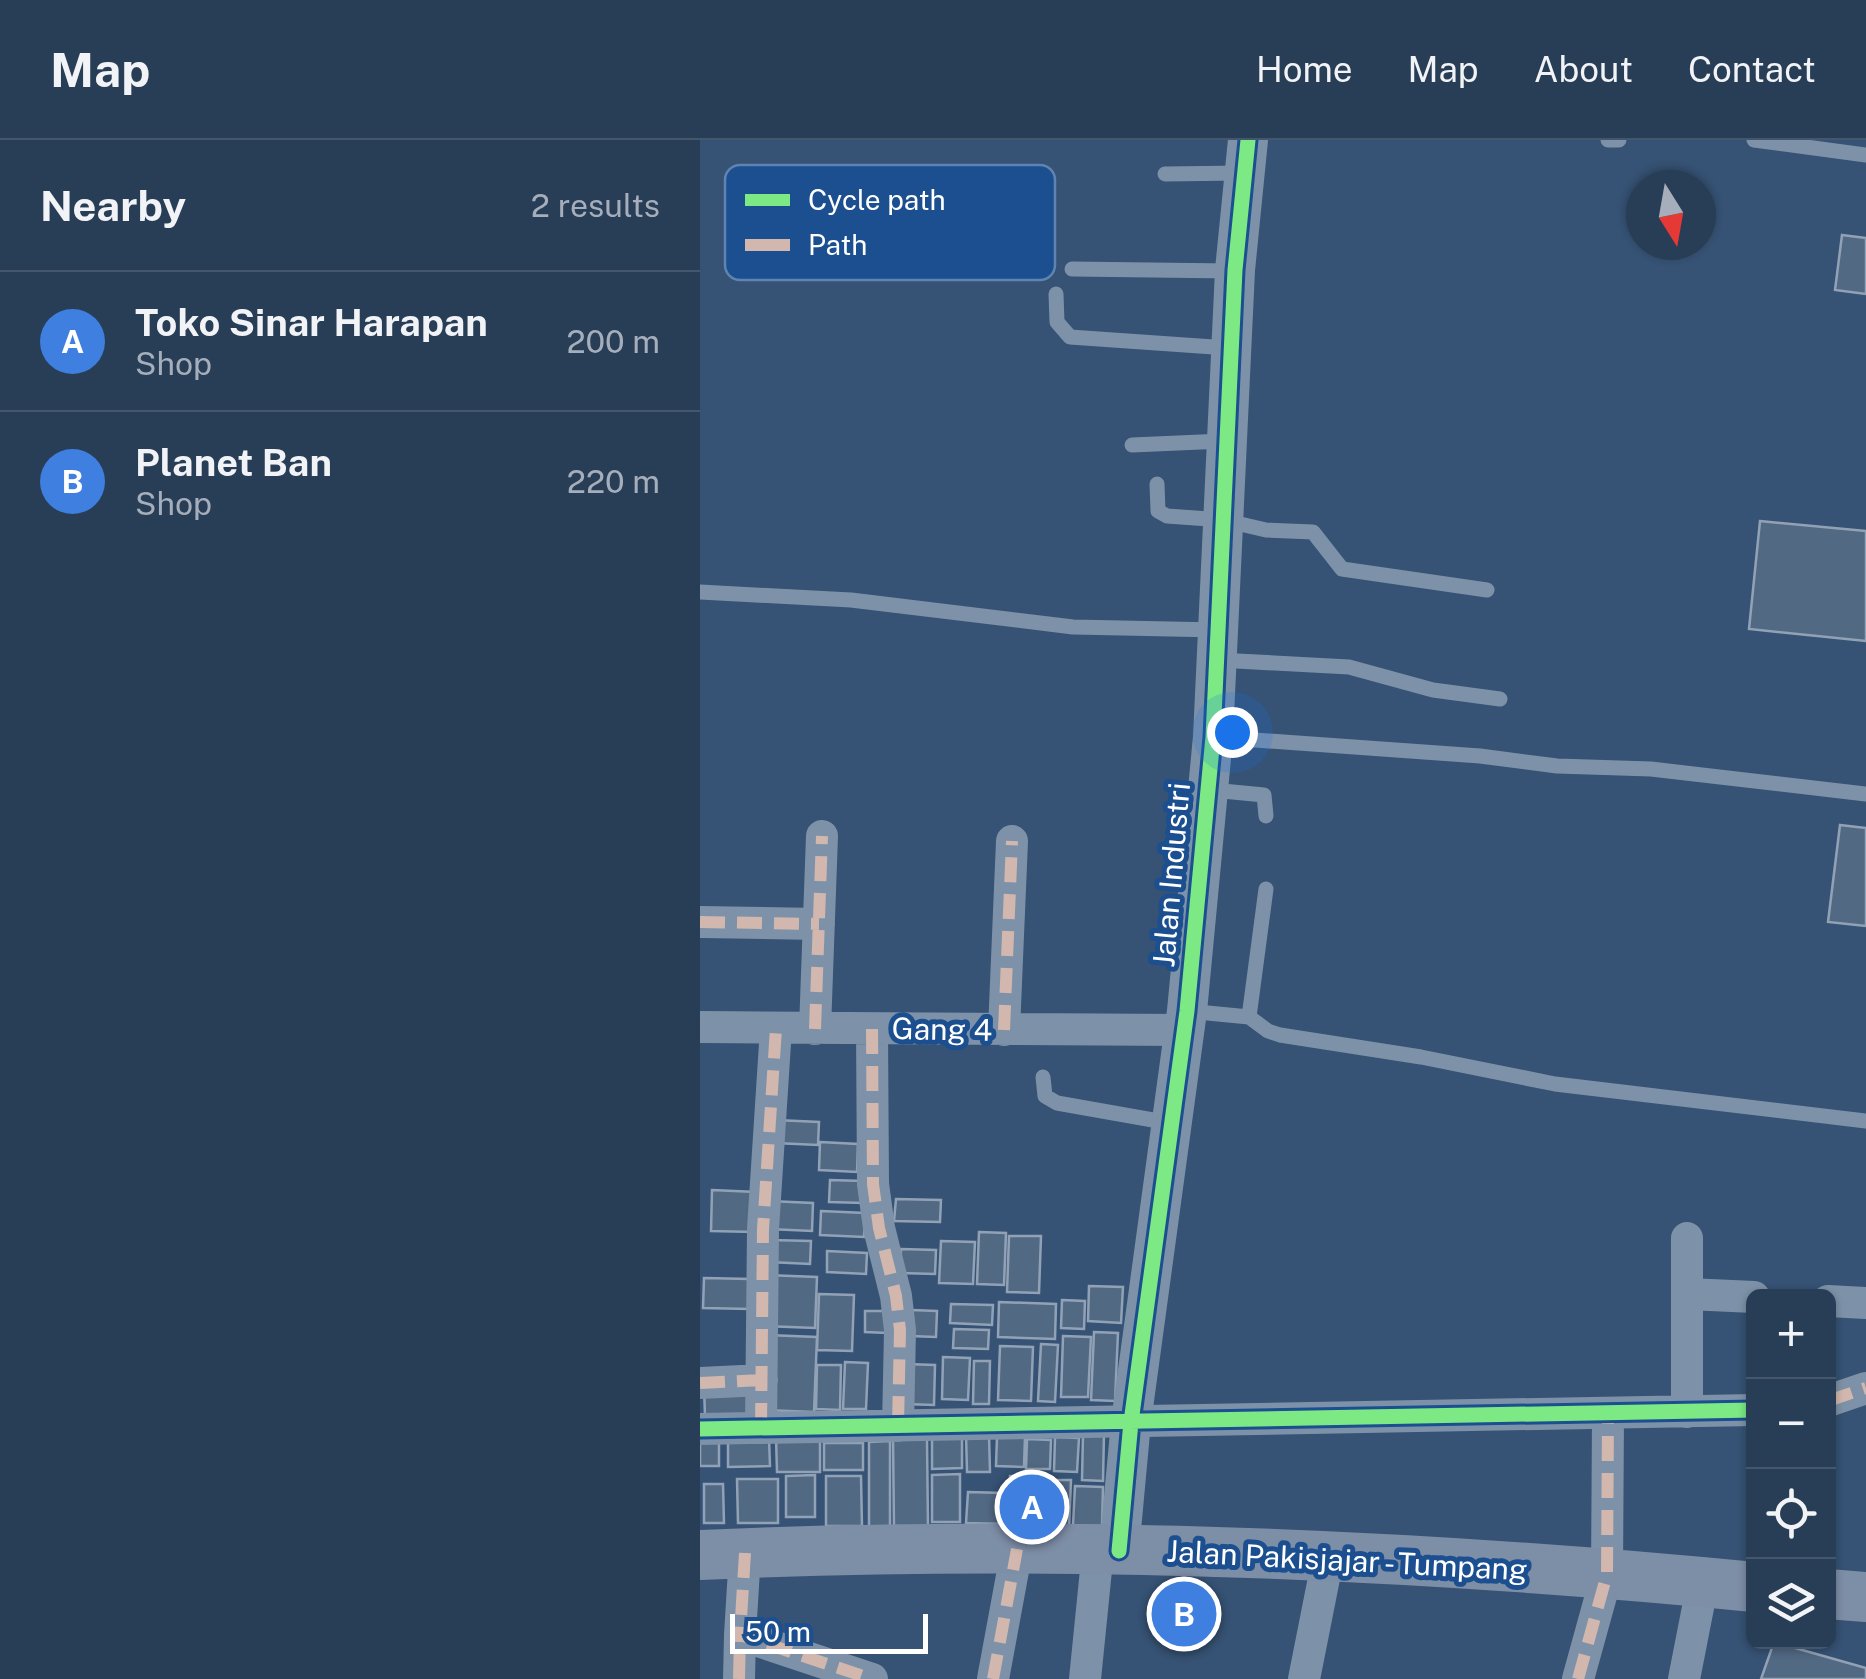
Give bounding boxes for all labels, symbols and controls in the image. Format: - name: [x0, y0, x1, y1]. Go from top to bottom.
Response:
- text: Map: [50, 41, 150, 98]
- text: Home: [1256, 49, 1353, 90]
- text: Map: [1408, 49, 1479, 90]
- text: About: [1534, 49, 1633, 90]
- text: Contact: [1688, 49, 1816, 90]
- legend: [725, 165, 1055, 280]
- north arrow: [1626, 170, 1716, 260]
- text: Nearby: [40, 181, 186, 230]
- text: Cycle path: [808, 183, 946, 216]
- text: 2 results: [531, 187, 660, 224]
- text: Path: [808, 228, 867, 261]
- text: Toko Sinar Harapan: [135, 300, 488, 345]
- text: A: [61, 323, 84, 360]
- text: 200 m: [567, 323, 660, 360]
- text: Shop: [135, 345, 212, 382]
- text: Planet Ban: [135, 440, 332, 485]
- text: B: [62, 463, 83, 500]
- text: 220 m: [567, 463, 660, 500]
- text: Shop: [135, 485, 212, 522]
- your location: [1207, 707, 1258, 758]
- street label: Jalan Industri: [1145, 781, 1197, 969]
- street label: Gang 4: [891, 1010, 993, 1048]
- map controls: [1746, 1289, 1836, 1649]
- button: +: [1746, 1289, 1836, 1379]
- button: −: [1746, 1379, 1836, 1469]
- button: locate: [1746, 1469, 1836, 1559]
- pin: A: [1000, 1470, 1064, 1544]
- street label: Jalan Pakisjajar - Tumpang: [1166, 1533, 1528, 1587]
- button: layers: [1746, 1559, 1836, 1649]
- pin: B: [1152, 1576, 1216, 1652]
- scale bar: [730, 1609, 928, 1654]
- text: 50 m: [745, 1615, 811, 1648]

